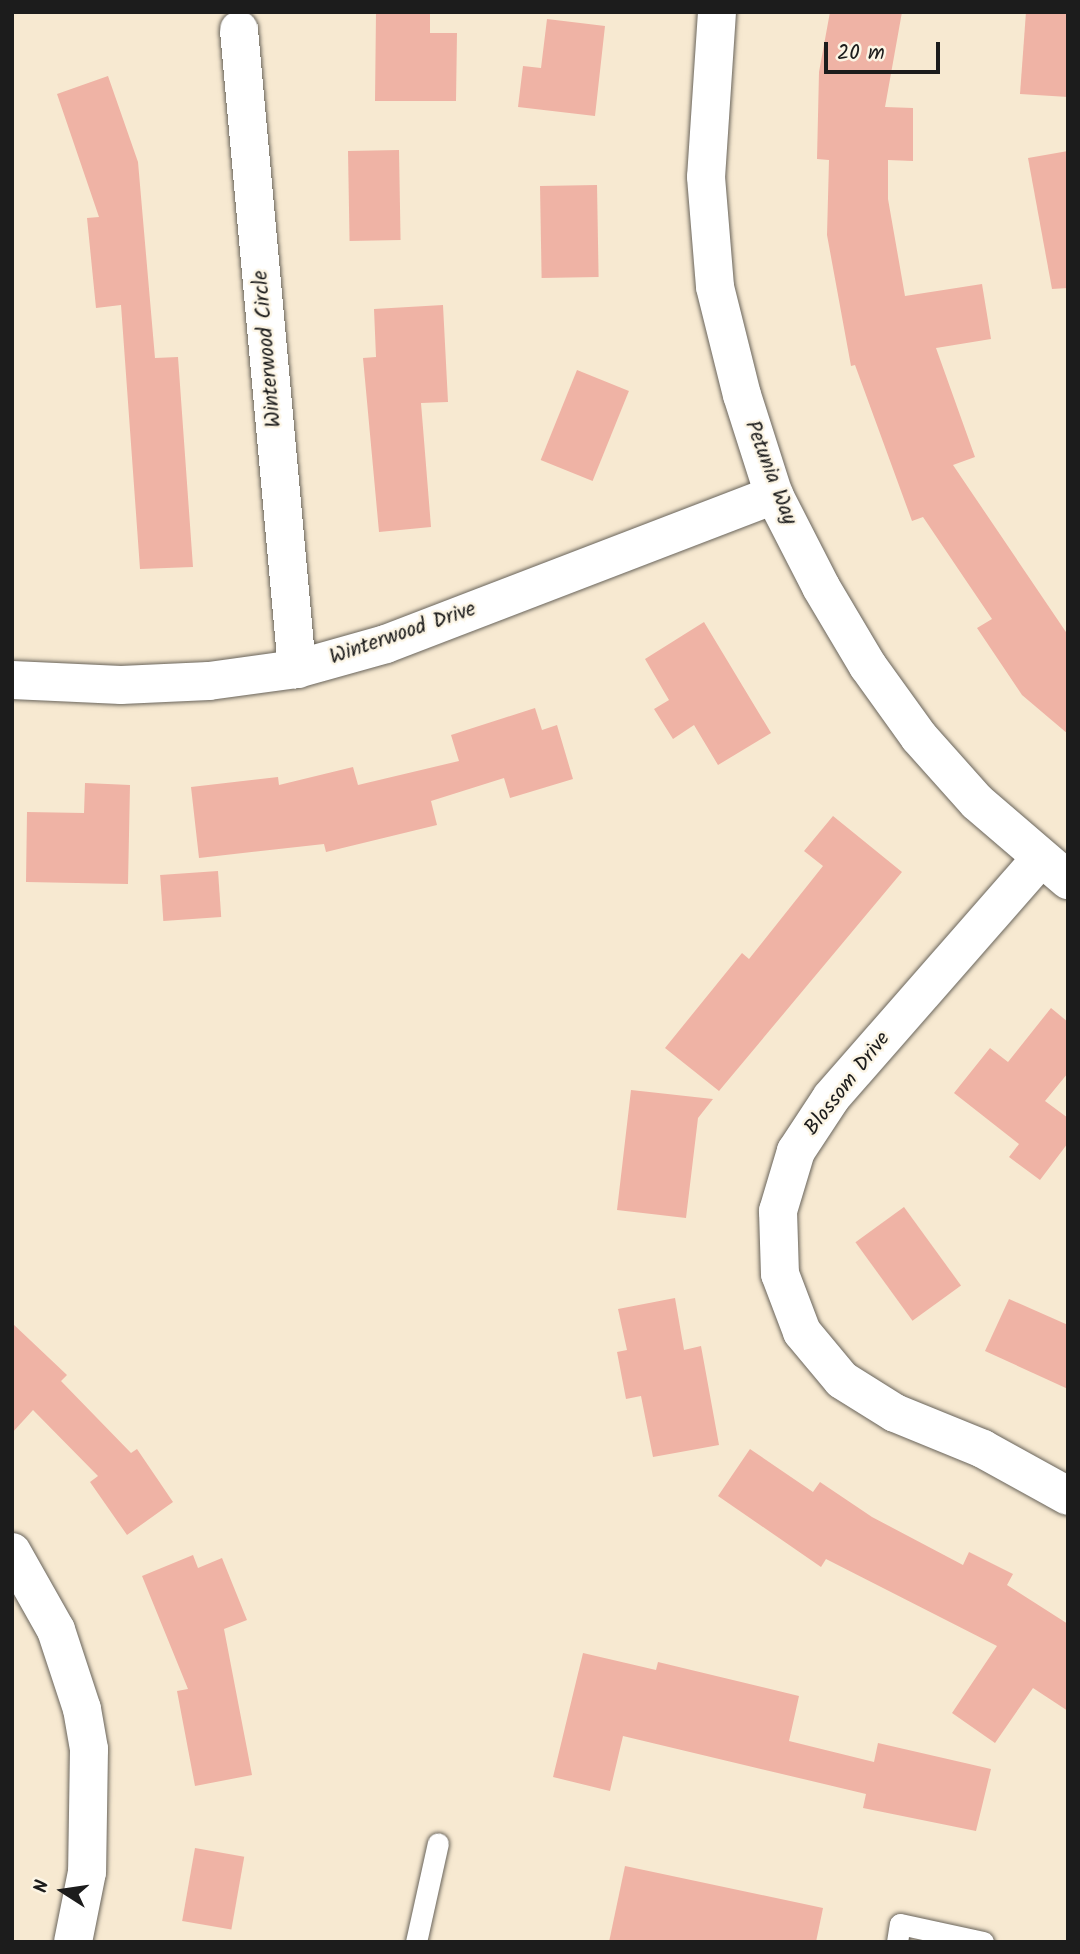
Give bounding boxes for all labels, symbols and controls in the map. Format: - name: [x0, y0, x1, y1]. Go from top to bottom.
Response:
- scale bar: [828, 28, 944, 72]
- text: 20 m: [837, 37, 885, 70]
- street label: Winterwood Circle: [249, 269, 287, 429]
- street label: Petunia Way: [739, 417, 801, 529]
- street label: Winterwood Drive: [327, 597, 479, 671]
- street label: Blossom Drive: [800, 1027, 896, 1141]
- north arrow: [28, 1856, 98, 1926]
- text: N: [27, 1878, 58, 1896]

